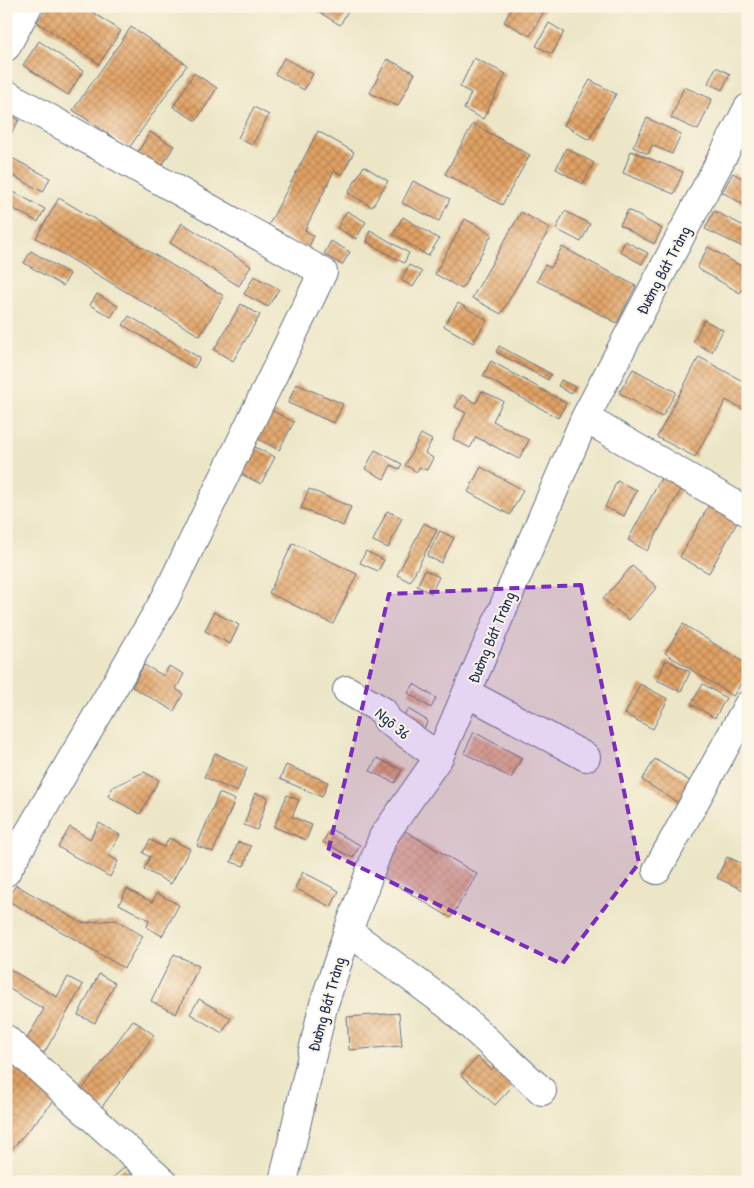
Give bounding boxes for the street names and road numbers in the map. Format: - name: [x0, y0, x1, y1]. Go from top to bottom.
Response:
- street label: Đường Bát Tràng: [630, 222, 696, 318]
- street label: Đường Bát Tràng: [462, 588, 520, 686]
- street label: Ngõ 36: [371, 702, 415, 744]
- street label: Đường Bát Tràng: [302, 954, 350, 1054]

